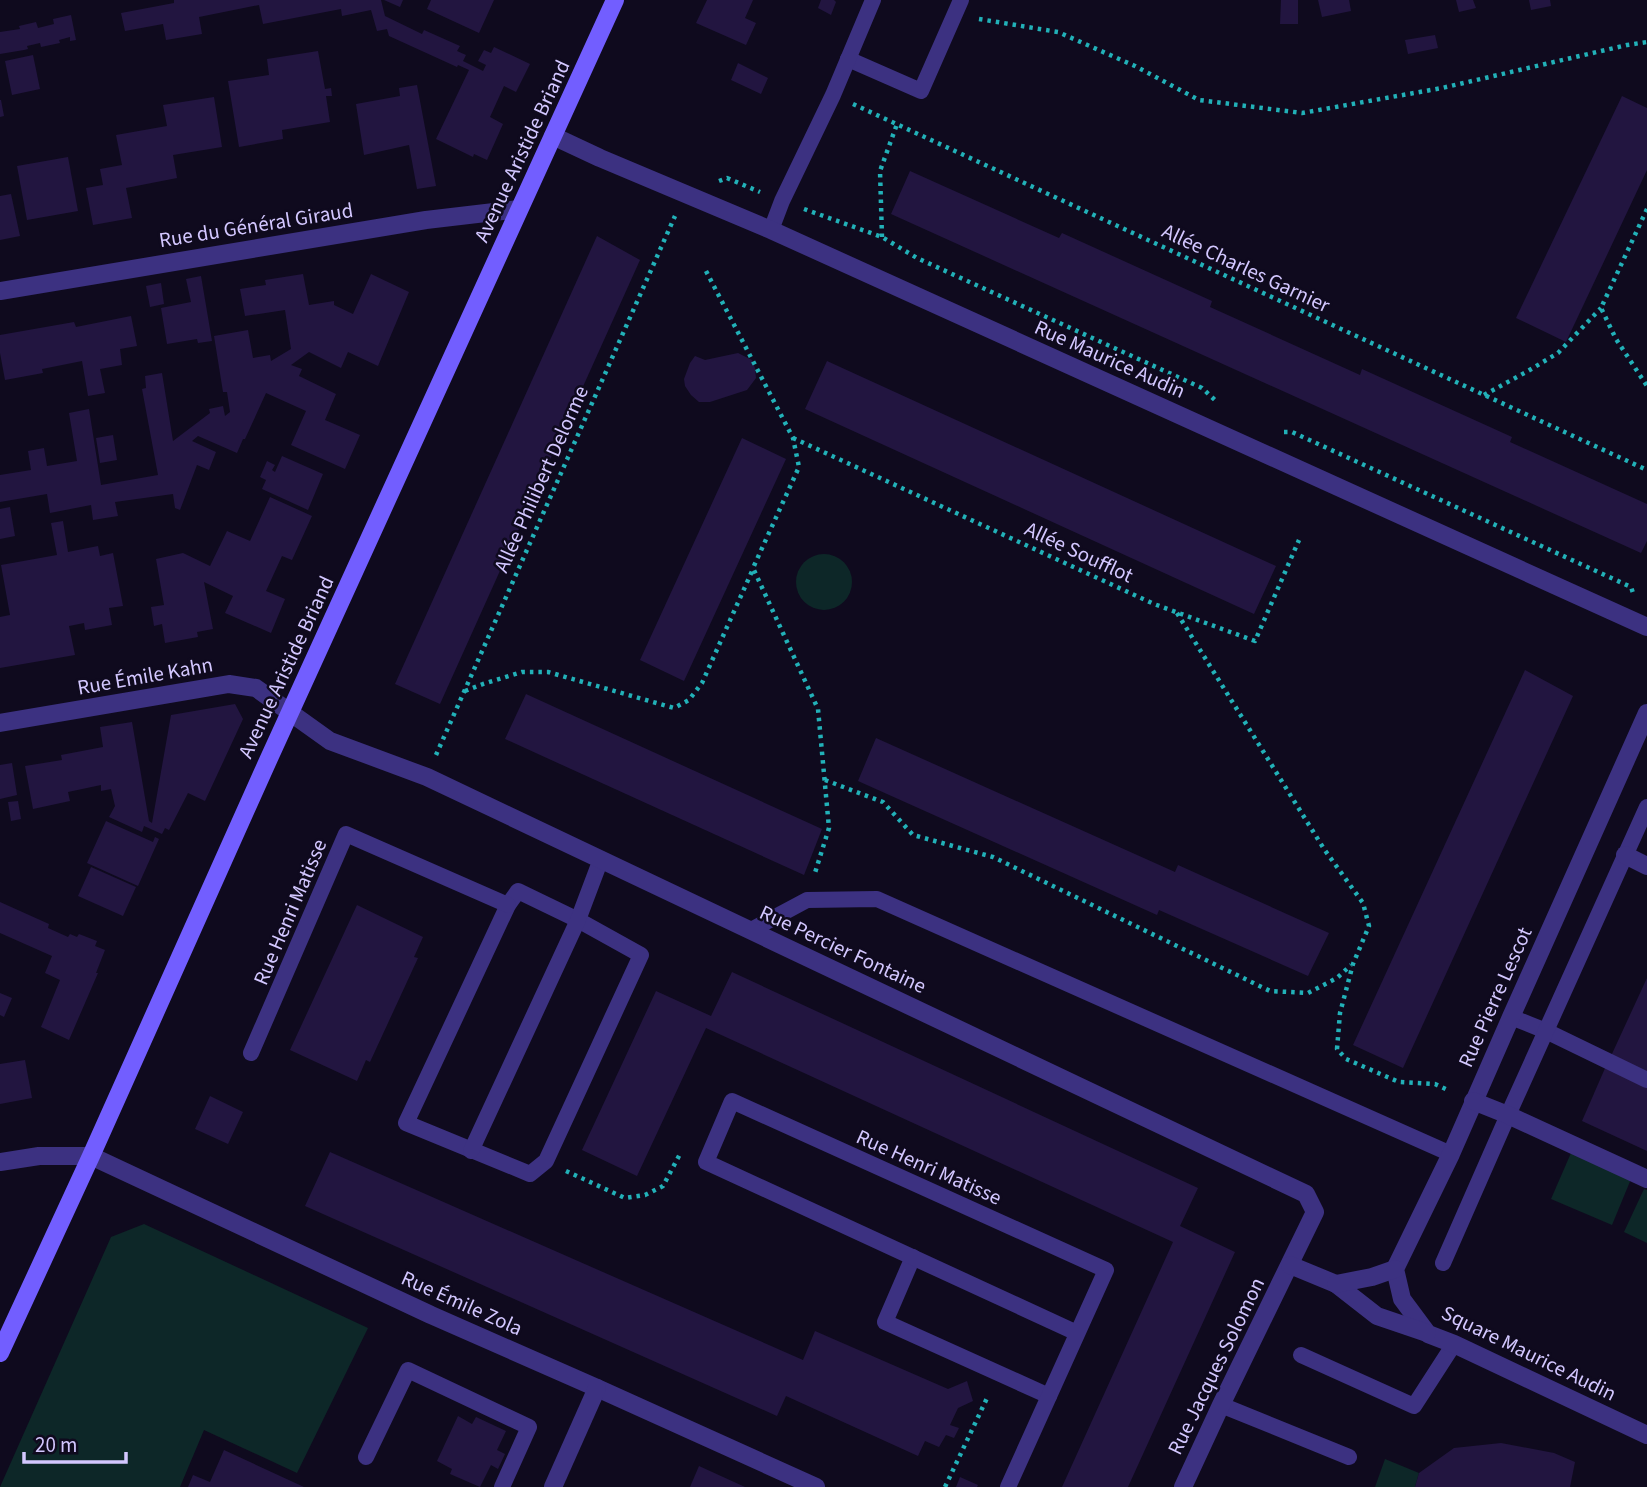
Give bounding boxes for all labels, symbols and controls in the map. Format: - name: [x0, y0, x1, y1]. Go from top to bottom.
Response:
- street label: Avenue Aristide Briand: [467, 55, 577, 247]
- street label: Rue du Général Giraud: [157, 195, 355, 255]
- street label: Allée Charles Garnier: [1157, 216, 1336, 320]
- street label: Rue Maurice Audin: [1030, 312, 1190, 406]
- street label: Allée Philibert Delorme: [486, 381, 596, 577]
- street label: Allée Soufflot: [1020, 514, 1138, 590]
- street label: Avenue Aristide Briand: [231, 571, 341, 763]
- street label: Rue Émile Kahn: [75, 649, 215, 703]
- street label: Rue Henri Matisse: [246, 834, 334, 990]
- street label: Rue Percier Fontaine: [755, 897, 931, 1001]
- street label: Rue Pierre Lescot: [1451, 922, 1539, 1072]
- street label: Rue Henri Matisse: [852, 1122, 1006, 1212]
- street label: Rue Émile Zola: [397, 1263, 527, 1343]
- street label: Rue Jacques Solomon: [1160, 1272, 1272, 1460]
- street label: Square Maurice Audin: [1437, 1298, 1621, 1408]
- scale bar: [24, 1420, 126, 1464]
- text: 20 m: [35, 1430, 77, 1460]

